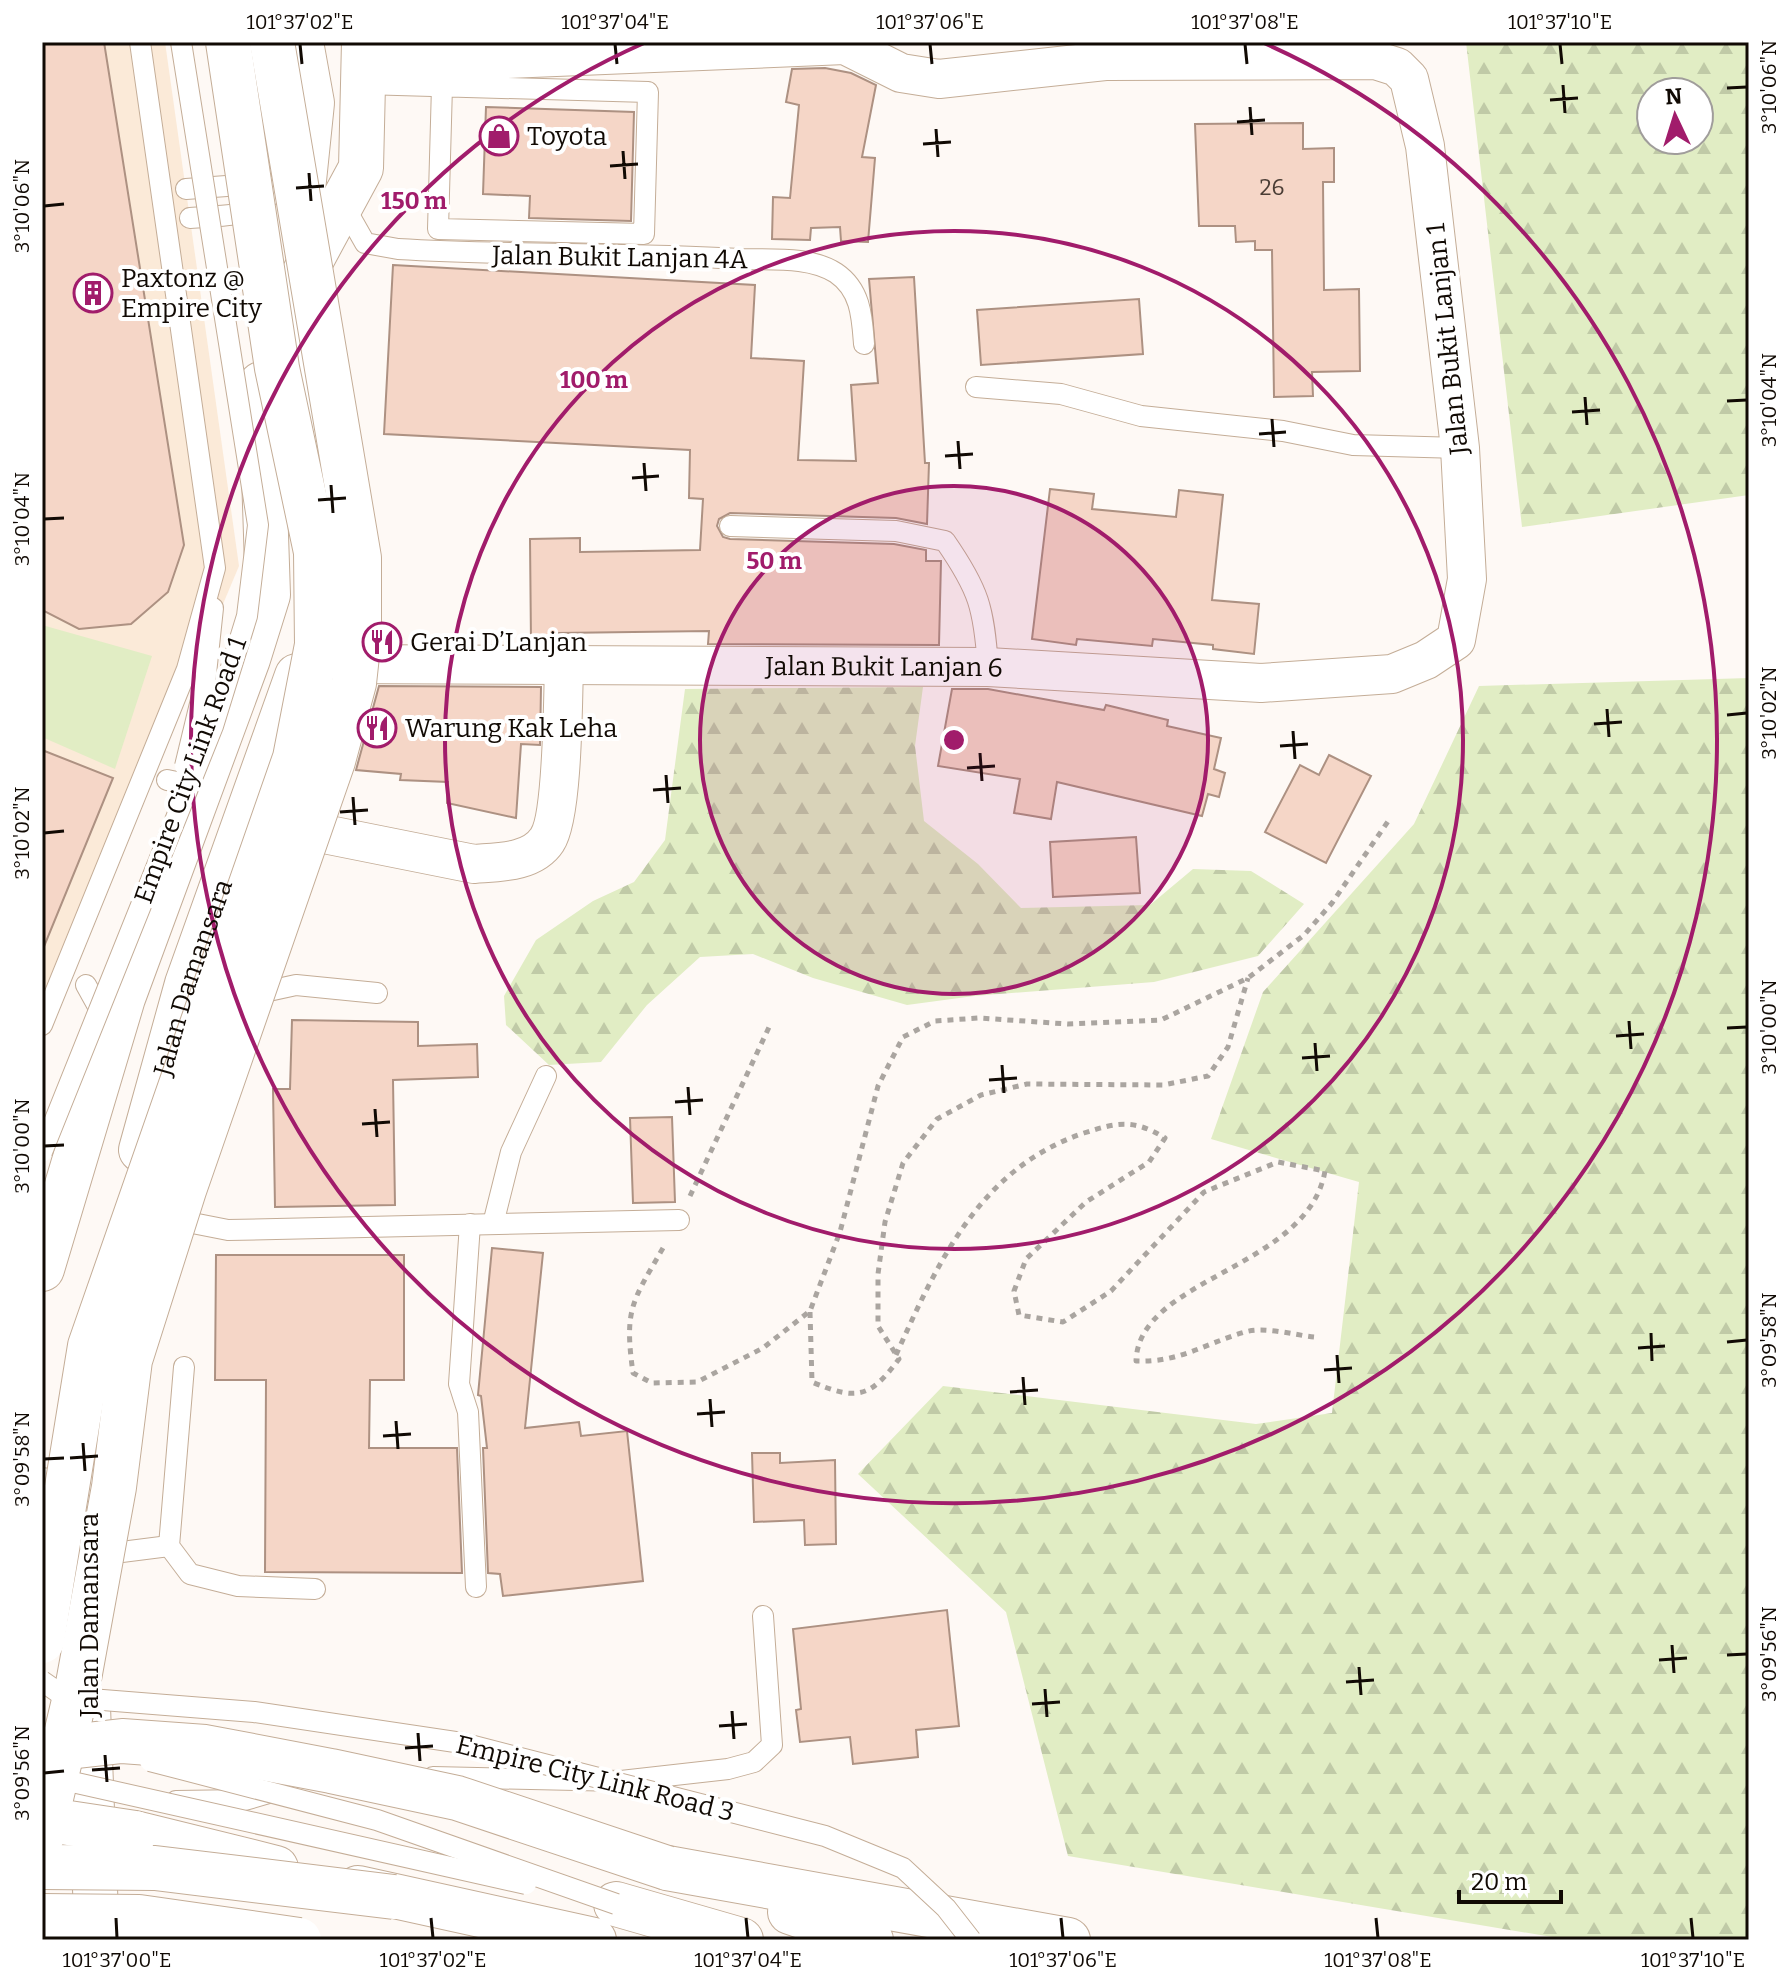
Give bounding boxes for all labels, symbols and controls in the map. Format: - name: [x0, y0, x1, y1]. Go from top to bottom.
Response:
- text: 101°37'02"E: [247, 10, 353, 34]
- text: 101°37'04"E: [561, 10, 669, 34]
- text: 101°37'06"E: [876, 10, 984, 34]
- text: 101°37'08"E: [1191, 10, 1299, 34]
- text: 101°37'10"E: [1508, 10, 1612, 34]
- text: 3°10'06"N: [1757, 40, 1781, 134]
- north arrow: [1635, 76, 1715, 156]
- text: N: [1664, 82, 1683, 111]
- shop icon: Toyota: [478, 115, 520, 157]
- place label: Toyota: [527, 121, 607, 152]
- text: 3°10'06"N: [10, 159, 34, 253]
- house number: 26: [1260, 174, 1284, 201]
- text: 150 m: [381, 187, 447, 215]
- street label: Jalan Bukit Lanjan 1: [1420, 221, 1475, 457]
- street label: Jalan Bukit Lanjan 4A: [491, 240, 749, 275]
- place label: Paxtonz @ Empire City: [121, 263, 262, 324]
- building icon: Paxtonz @ Empire City: [72, 272, 114, 314]
- text: 3°10'04"N: [1757, 353, 1781, 447]
- text: 100 m: [560, 366, 628, 394]
- text: 3°10'04"N: [10, 472, 34, 566]
- text: 50 m: [746, 547, 802, 575]
- restaurant icon: Gerai D’Lanjan: [361, 621, 403, 663]
- place label: Gerai D’Lanjan: [410, 627, 588, 658]
- street label: Empire City Link Road 1: [128, 632, 253, 908]
- street label: Jalan Bukit Lanjan 6: [764, 651, 1004, 684]
- text: 3°10'02"N: [1757, 666, 1781, 760]
- restaurant icon: Warung Kak Leha: [356, 707, 398, 749]
- place label: Warung Kak Leha: [405, 713, 617, 744]
- centre of rings: [940, 726, 968, 754]
- text: 3°10'02"N: [10, 786, 34, 880]
- street label: Jalan Damansara: [147, 875, 239, 1080]
- text: 3°10'00"N: [1757, 979, 1781, 1075]
- text: 3°10'00"N: [10, 1098, 34, 1194]
- text: 3°09'58"N: [1757, 1292, 1781, 1388]
- text: 3°09'58"N: [10, 1411, 34, 1507]
- street label: Jalan Damansara: [74, 1513, 105, 1718]
- text: 3°09'56"N: [1757, 1606, 1781, 1702]
- text: 3°09'56"N: [10, 1725, 34, 1821]
- street label: Empire City Link Road 3: [453, 1729, 737, 1828]
- scale bar: [1459, 1854, 1561, 1904]
- text: 20 m: [1471, 1868, 1527, 1896]
- text: 101°37'00"E: [63, 1948, 171, 1972]
- text: 101°37'02"E: [380, 1948, 486, 1972]
- text: 101°37'04"E: [694, 1948, 802, 1972]
- text: 101°37'06"E: [1009, 1948, 1117, 1972]
- text: 101°37'08"E: [1324, 1948, 1432, 1972]
- text: 101°37'10"E: [1641, 1948, 1745, 1972]

